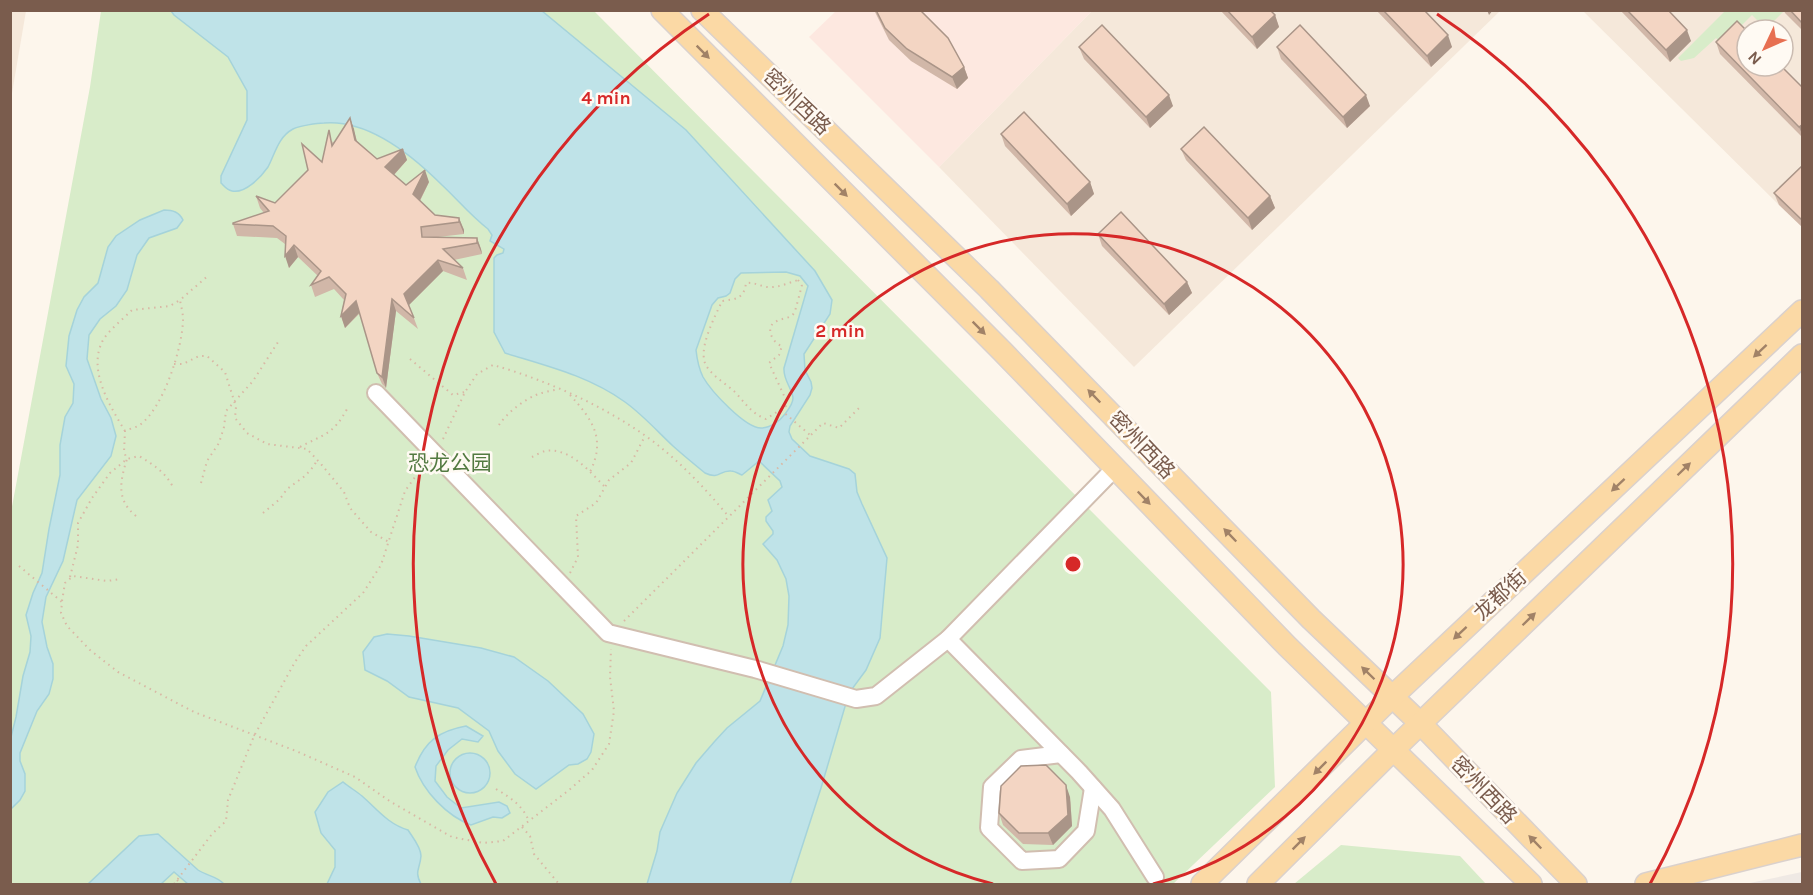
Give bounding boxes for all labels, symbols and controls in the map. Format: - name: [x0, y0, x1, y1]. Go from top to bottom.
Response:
- north arrow: [1735, 18, 1795, 78]
- one-way arrow: [696, 44, 710, 58]
- text: N: [1744, 47, 1765, 69]
- street label: 密州西路: [758, 64, 836, 140]
- text: 4 min: [581, 87, 631, 109]
- one-way arrow: [834, 182, 848, 197]
- text: 2 min: [815, 320, 865, 342]
- one-way arrow: [971, 320, 985, 334]
- one-way arrow: [1753, 344, 1768, 357]
- one-way arrow: [1087, 388, 1101, 403]
- street label: 密州西路: [1104, 406, 1180, 484]
- park label: 恐龙公园: [408, 451, 492, 475]
- one-way arrow: [1677, 462, 1692, 476]
- one-way arrow: [1611, 477, 1625, 491]
- one-way arrow: [1137, 490, 1151, 505]
- one-way arrow: [1223, 528, 1237, 543]
- centre of rings: [1063, 554, 1083, 574]
- street label: 龙都街: [1469, 565, 1531, 625]
- one-way arrow: [1521, 613, 1536, 626]
- one-way arrow: [1454, 625, 1468, 639]
- one-way arrow: [1361, 666, 1376, 680]
- street label: 密州西路: [1446, 751, 1522, 829]
- one-way arrow: [1313, 760, 1327, 774]
- one-way arrow: [1528, 835, 1542, 849]
- one-way arrow: [1292, 837, 1306, 851]

